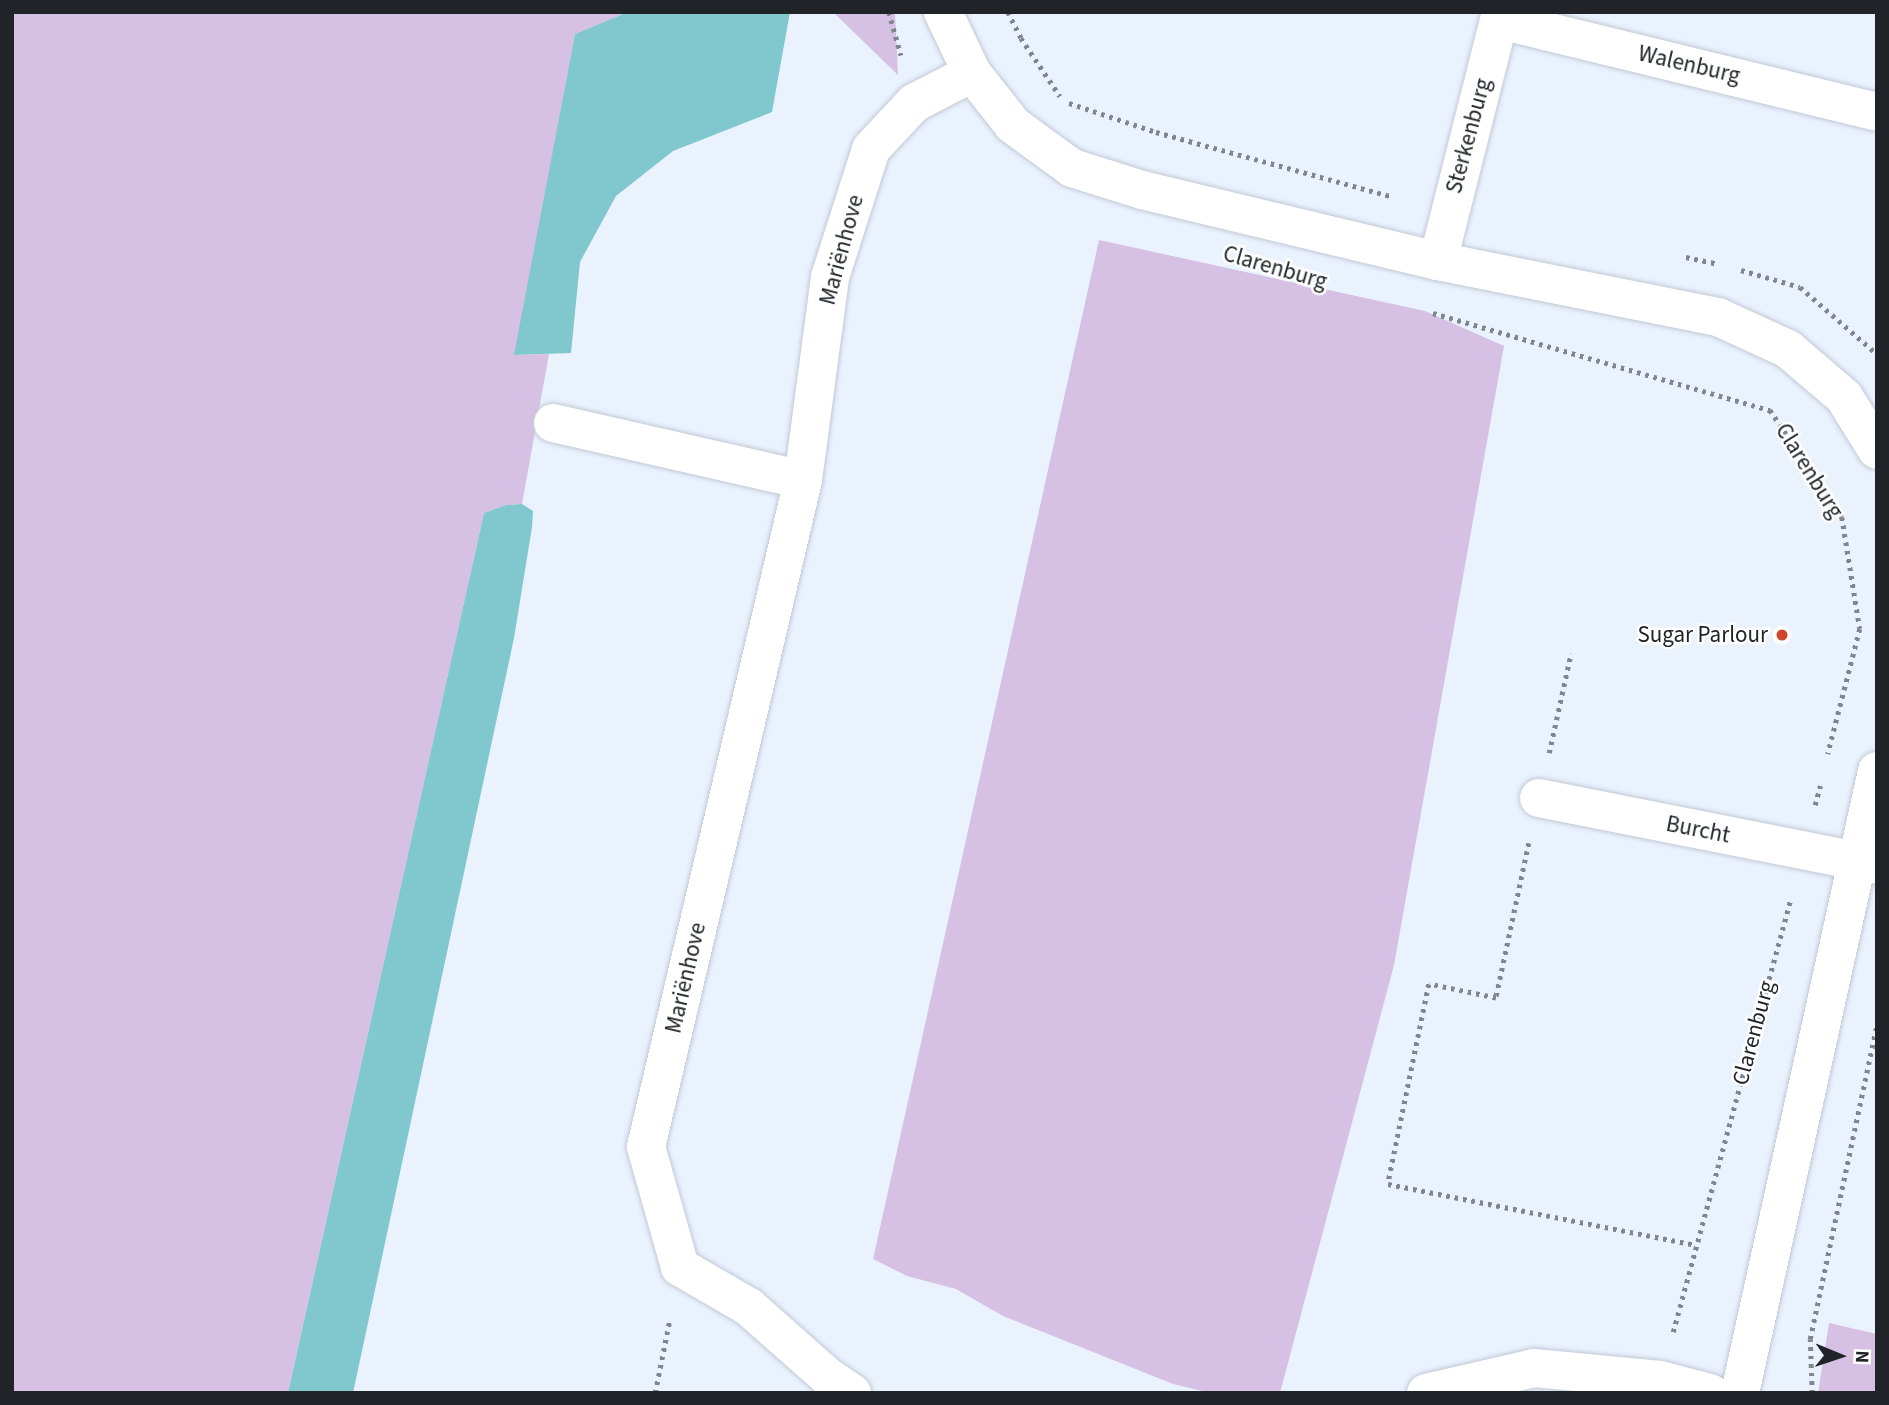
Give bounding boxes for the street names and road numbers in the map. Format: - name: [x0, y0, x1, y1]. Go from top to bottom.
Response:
- street label: Walenburg: [1635, 40, 1743, 90]
- street label: Sterkenburg: [1440, 75, 1498, 197]
- street label: Mariënhove: [814, 192, 870, 308]
- street label: Clarenburg: [1220, 240, 1330, 296]
- street label: Clarenburg: [1769, 418, 1849, 524]
- street label: Burcht: [1664, 810, 1732, 850]
- street label: Mariënhove: [660, 920, 712, 1036]
- street label: Clarenburg: [1727, 978, 1781, 1088]

